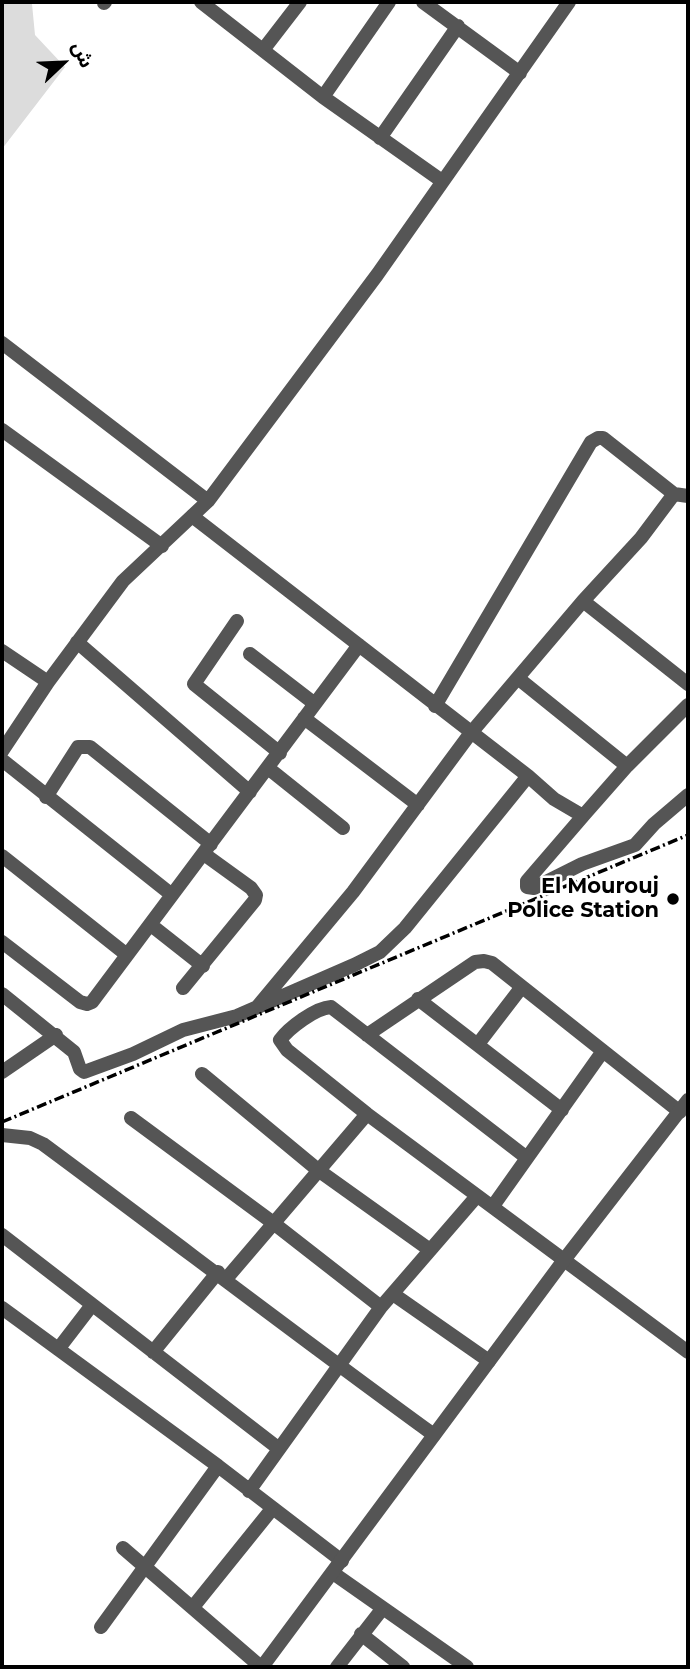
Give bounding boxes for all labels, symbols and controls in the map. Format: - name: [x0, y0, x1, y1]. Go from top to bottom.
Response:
- north arrow: [28, 28, 98, 98]
- text: ش: [67, 38, 98, 71]
- place label: El Mourouj Police Station: [507, 874, 659, 924]
- marker: El Mourouj Police Station: [665, 891, 681, 907]

